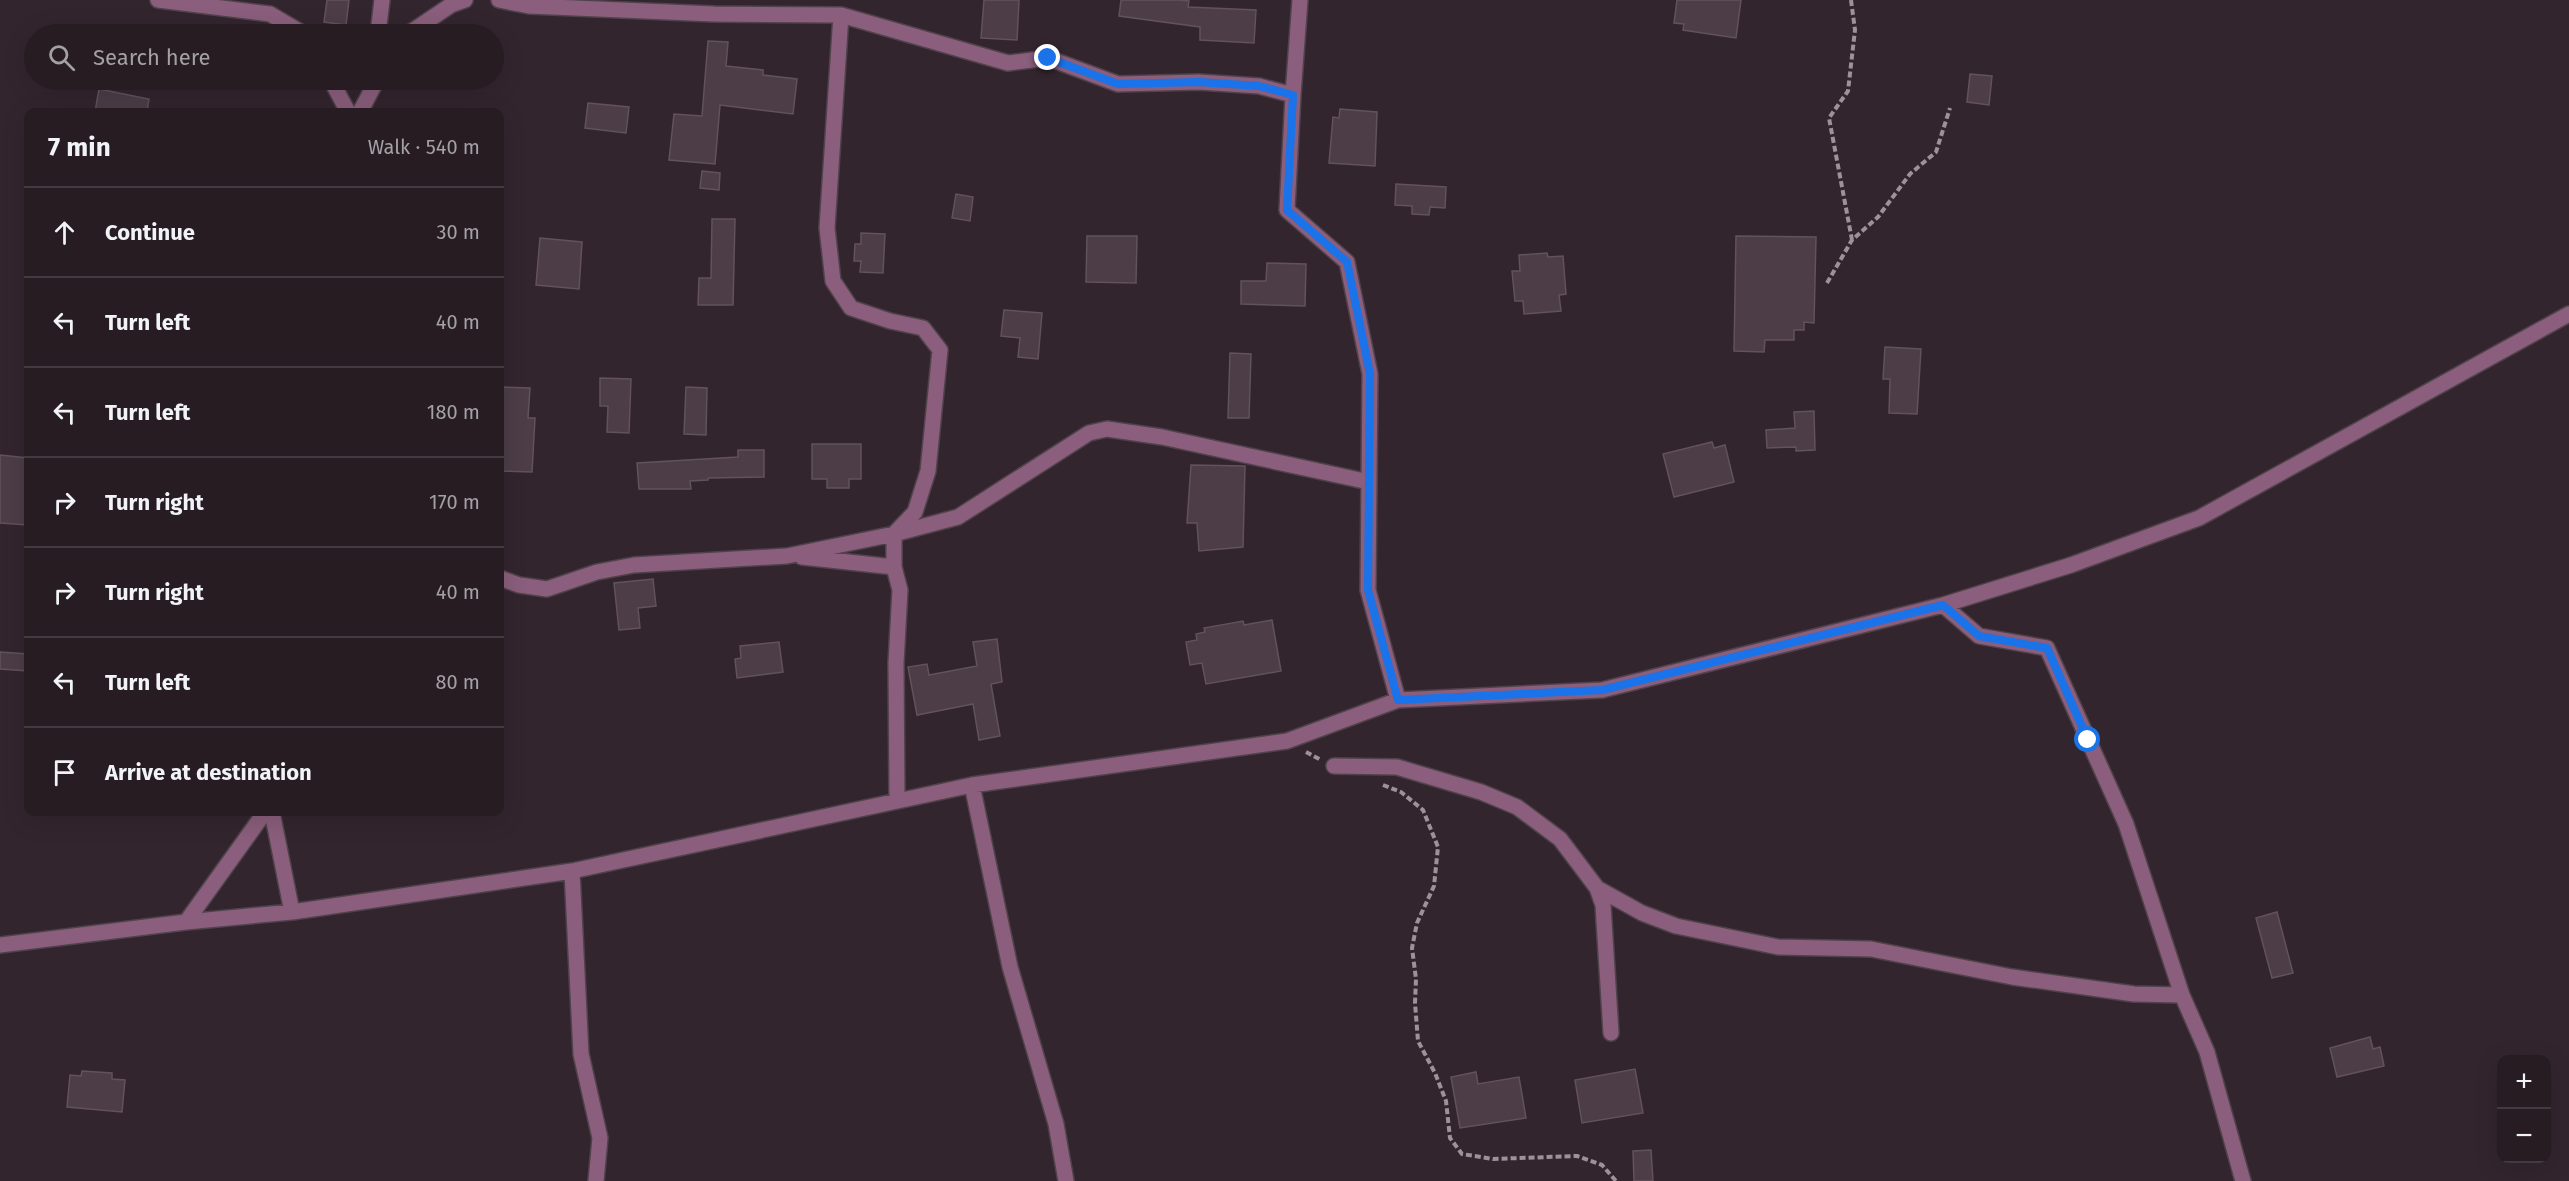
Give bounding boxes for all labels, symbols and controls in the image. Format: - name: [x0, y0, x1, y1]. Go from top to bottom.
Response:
- search box: [24, 24, 504, 90]
- icon: search: [45, 41, 78, 74]
- text: Search here: [93, 44, 211, 71]
- route end: [1034, 44, 1060, 70]
- text: 7 min: [48, 132, 111, 163]
- text: Walk · 540 m: [368, 135, 480, 159]
- icon: ahead: [48, 216, 81, 249]
- text: Continue: [105, 219, 195, 246]
- text: 30 m: [436, 220, 480, 244]
- icon: left: [48, 306, 81, 339]
- text: Turn left: [105, 309, 190, 336]
- text: 40 m: [436, 310, 480, 334]
- icon: left: [48, 396, 81, 429]
- text: Turn left: [105, 399, 190, 426]
- text: 180 m: [427, 400, 480, 424]
- icon: right: [48, 486, 81, 519]
- text: Turn right: [105, 489, 204, 516]
- text: 170 m: [429, 490, 480, 514]
- icon: right: [48, 576, 81, 609]
- text: Turn right: [105, 579, 204, 606]
- text: 40 m: [436, 580, 480, 604]
- icon: left: [48, 666, 81, 699]
- text: Turn left: [105, 669, 190, 696]
- text: 80 m: [435, 670, 480, 694]
- route start: [2074, 726, 2100, 752]
- icon: arrive: [48, 756, 81, 789]
- text: Arrive at destination: [105, 759, 312, 786]
- map controls: [2497, 1055, 2551, 1163]
- button: +: [2497, 1055, 2551, 1109]
- button: −: [2497, 1109, 2551, 1163]

